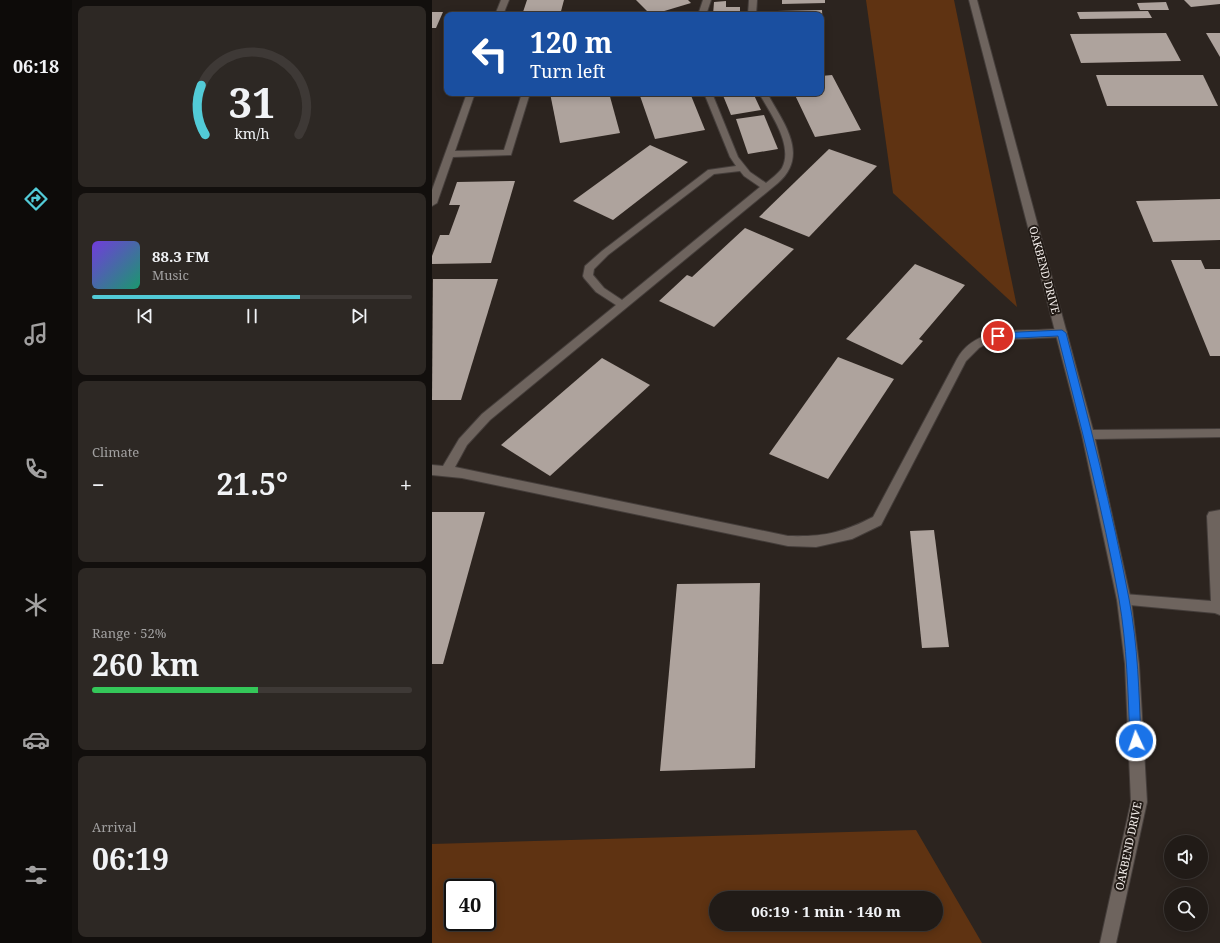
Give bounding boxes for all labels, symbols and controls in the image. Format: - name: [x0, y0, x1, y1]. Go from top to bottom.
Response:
- text: 120 m: [530, 23, 612, 61]
- icon: left: [464, 28, 516, 80]
- text: 06:18: [13, 54, 59, 78]
- text: Turn left: [530, 59, 605, 83]
- text: 31: [228, 74, 276, 130]
- text: km/h: [234, 123, 270, 142]
- icon: directions: [22, 185, 50, 213]
- street label: OAKBEND DRIVE: [1026, 224, 1064, 316]
- text: 88.3 FM: [152, 246, 209, 266]
- text: Music: [152, 266, 189, 284]
- icon: previous: [134, 305, 156, 327]
- icon: pause: [241, 305, 263, 327]
- icon: next: [348, 305, 370, 327]
- pin: [981, 319, 1015, 353]
- icon: music: [22, 320, 50, 348]
- icon: arrive: [987, 325, 1009, 347]
- text: Climate: [92, 443, 139, 461]
- icon: phone: [22, 455, 50, 483]
- text: 21.5°: [216, 463, 288, 504]
- text: −: [92, 469, 105, 499]
- text: +: [400, 469, 412, 499]
- icon: climate: [22, 591, 50, 619]
- text: Range · 52%: [92, 624, 166, 642]
- text: 260 km: [92, 644, 199, 685]
- position arrow: [1115, 720, 1157, 762]
- icon: car: [22, 726, 50, 754]
- street label: OAKBEND DRIVE: [1111, 800, 1145, 892]
- text: Arrival: [92, 818, 136, 836]
- map controls: [1164, 835, 1208, 931]
- button: sound: [1164, 835, 1208, 879]
- text: 06:19: [92, 838, 169, 879]
- icon: filters: [22, 861, 50, 889]
- speed limit sign: 40: [444, 879, 496, 931]
- button: search: [1164, 887, 1208, 931]
- text: 06:19 · 1 min · 140 m: [751, 901, 901, 921]

